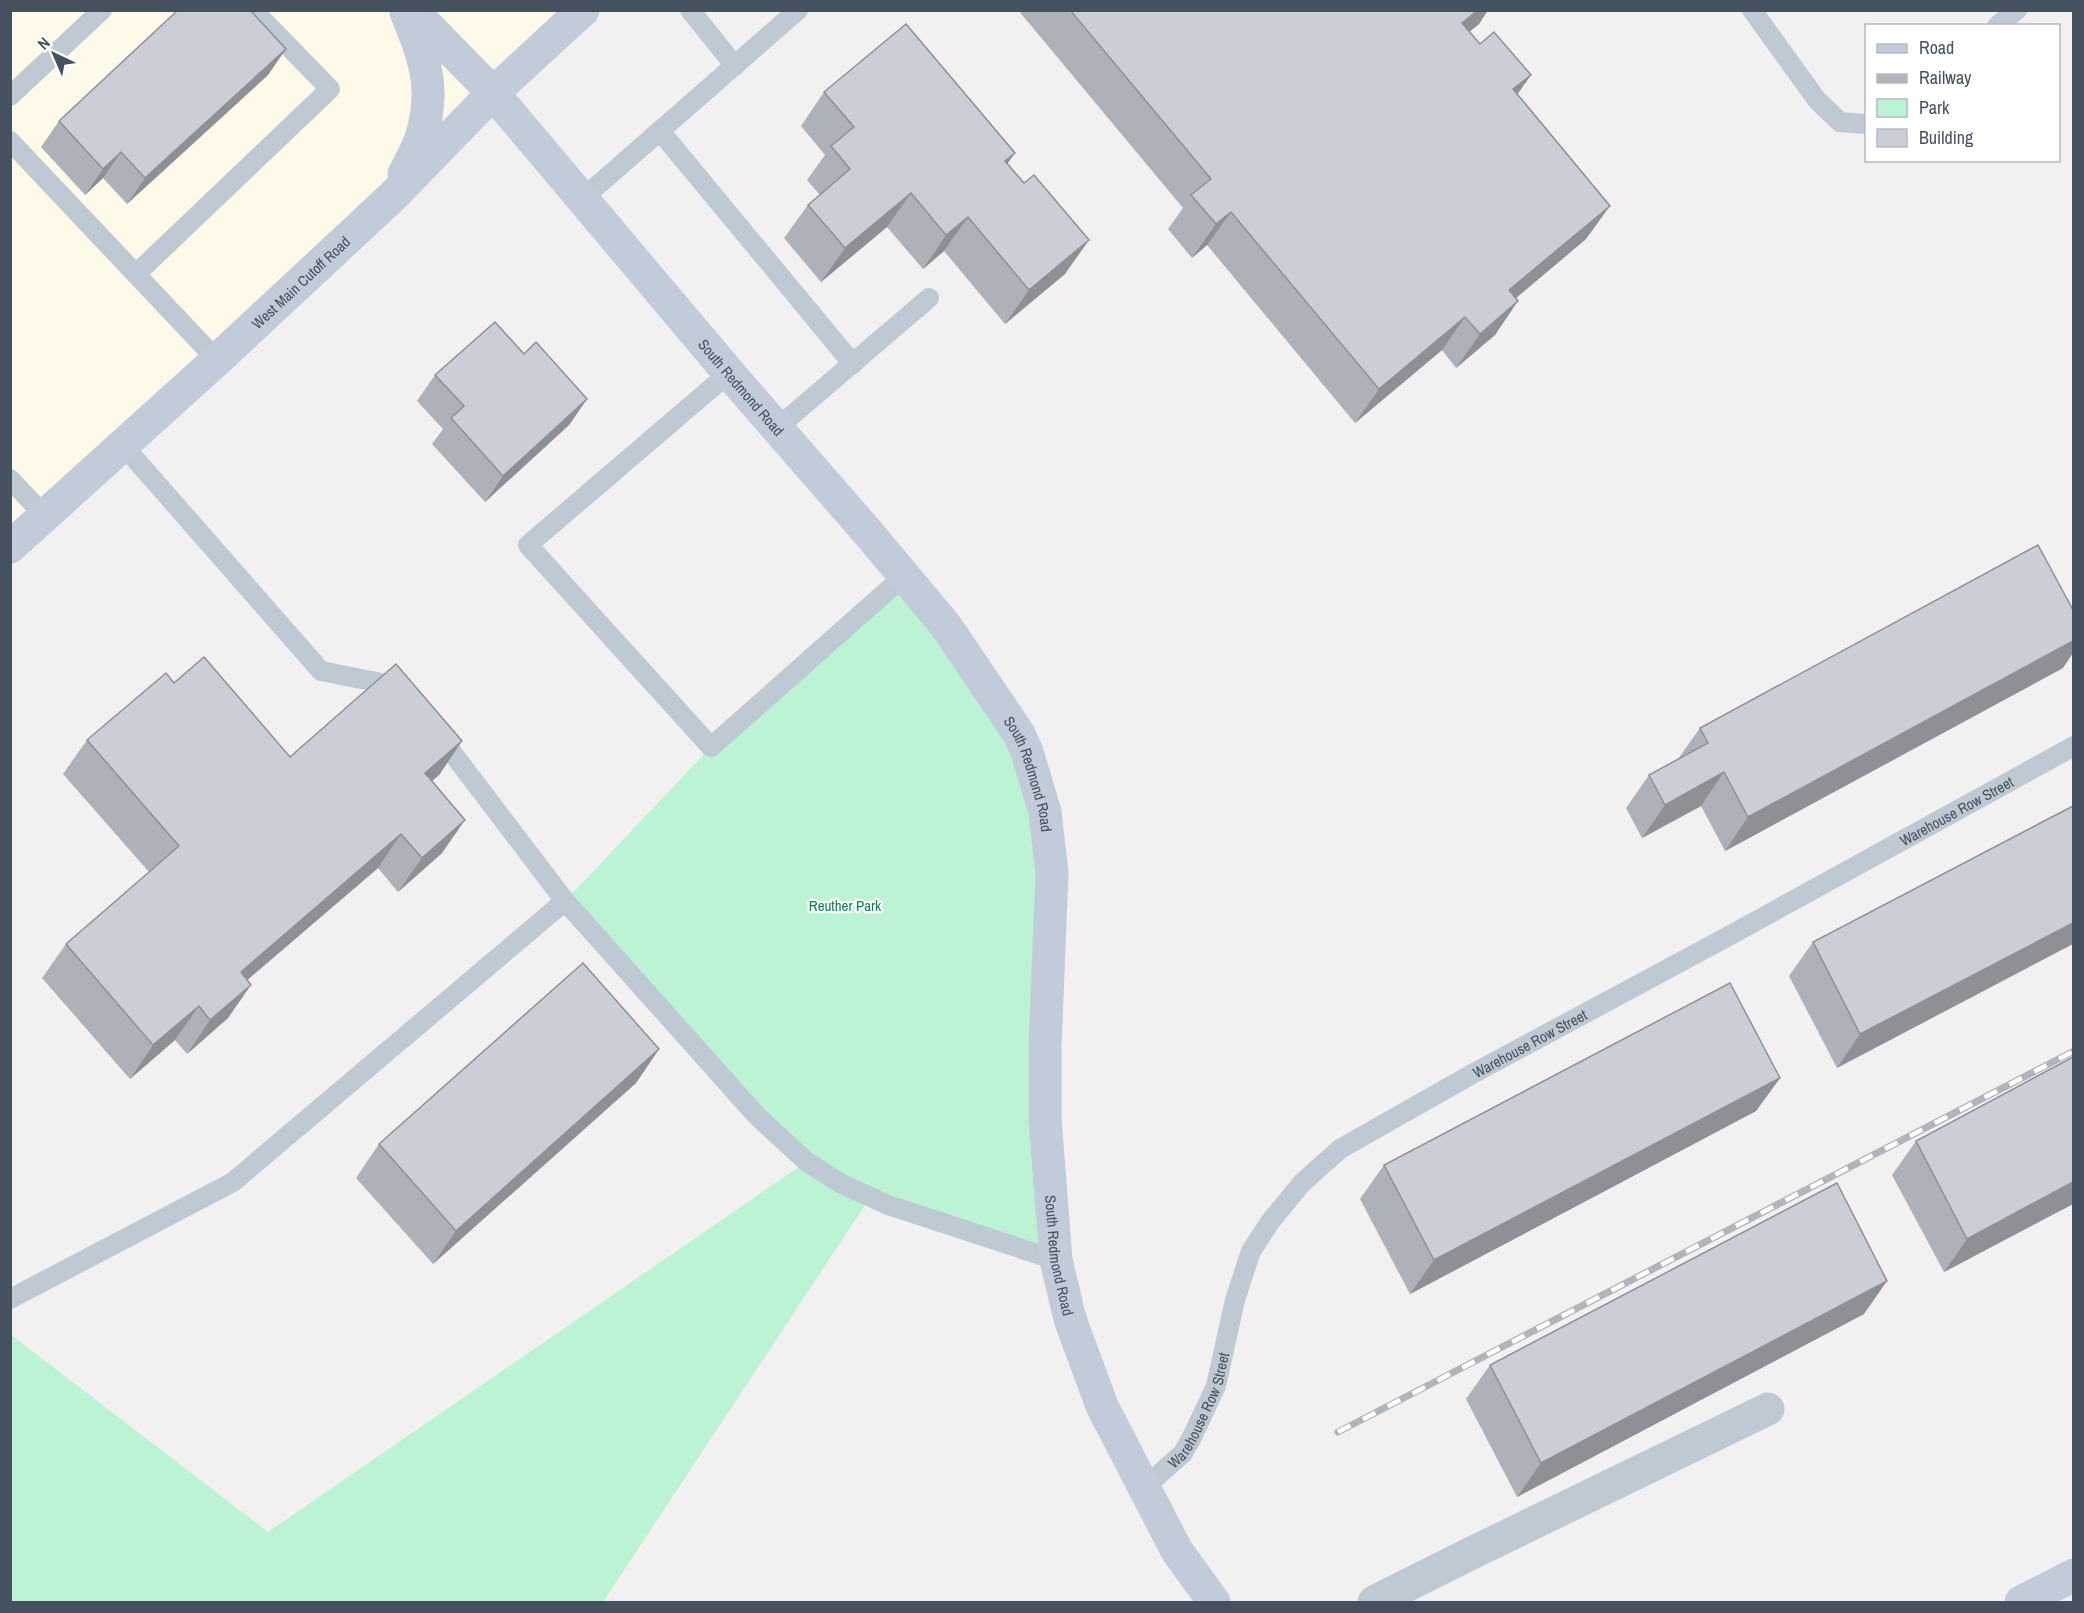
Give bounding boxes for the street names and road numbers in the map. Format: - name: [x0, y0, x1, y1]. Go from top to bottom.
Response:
- street label: West Main Cutoff Road: [247, 231, 354, 333]
- street label: South Redmond Road: [694, 334, 789, 440]
- street label: South Redmond Road: [999, 712, 1058, 833]
- street label: Warehouse Row Street: [1896, 771, 2018, 851]
- street label: Warehouse Row Street: [1469, 1004, 1591, 1082]
- street label: South Redmond Road: [1041, 1194, 1079, 1318]
- street label: Warehouse Row Street: [1163, 1350, 1234, 1473]

